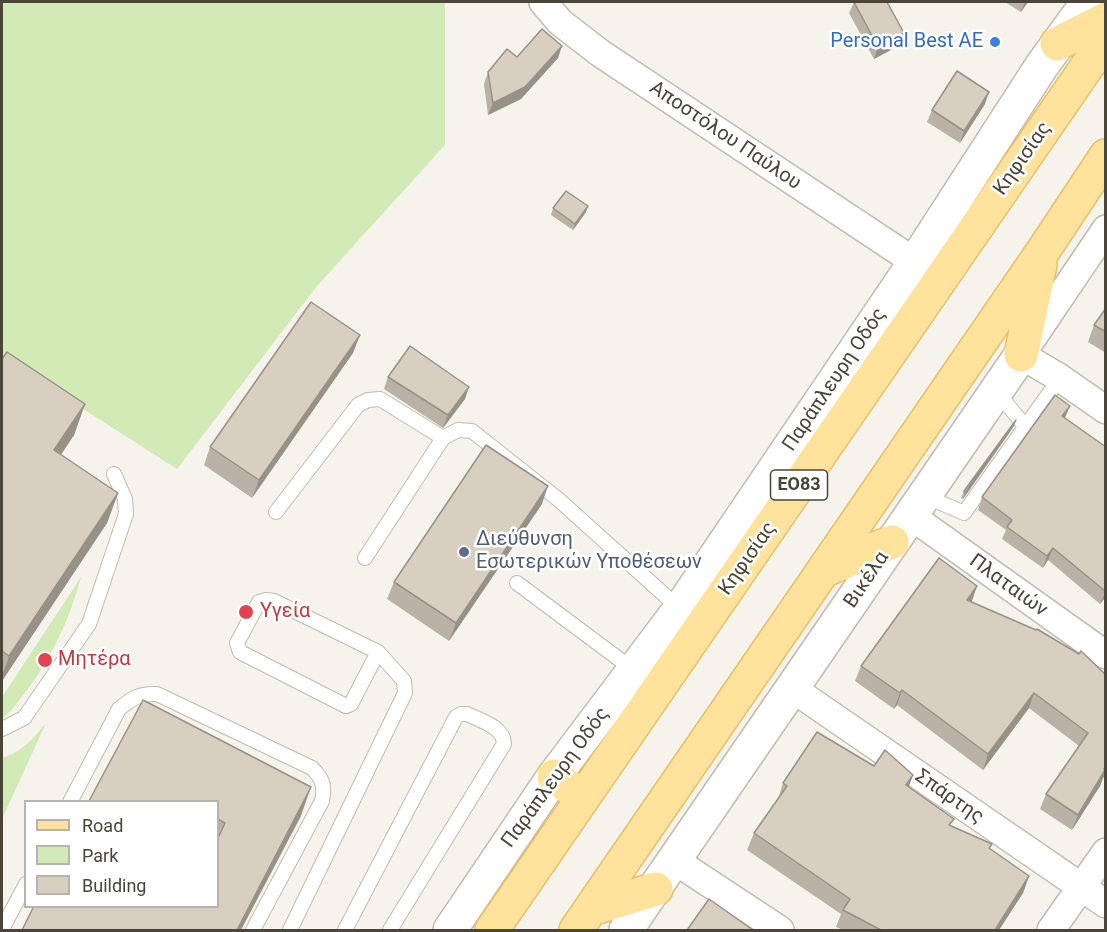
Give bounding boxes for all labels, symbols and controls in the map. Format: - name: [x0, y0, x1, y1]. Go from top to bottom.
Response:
- place label: Personal Best AE: [830, 30, 983, 54]
- marker: Personal Best AE: [988, 35, 1002, 49]
- street label: Αποστόλου Παύλου: [645, 76, 805, 196]
- street label: Κηφισίας: [989, 118, 1057, 200]
- street label: Παράπλευρη Οδός: [778, 304, 892, 456]
- road number: ΕΟ83: [770, 470, 828, 500]
- street label: Κηφισίας: [714, 518, 782, 600]
- place label: Διεύθυνση Εσωτερικών Υποθέσεων: [476, 528, 702, 575]
- marker: Διεύθυνση Εσωτερικών Υποθέσεων: [457, 545, 471, 559]
- street label: Βικέλα: [839, 547, 895, 613]
- street label: Πλαταιών: [964, 550, 1052, 622]
- place label: Υγεία: [260, 600, 310, 624]
- marker: Υγεία: [237, 603, 255, 621]
- place label: Μητέρα: [58, 648, 131, 672]
- marker: Μητέρα: [36, 651, 54, 669]
- street label: Παράπλευρη Οδός: [497, 703, 615, 853]
- street label: Σπάρτης: [910, 765, 988, 829]
- legend: [24, 800, 219, 908]
- text: Road: [82, 815, 123, 836]
- text: Park: [82, 845, 118, 866]
- text: Building: [82, 875, 146, 896]

